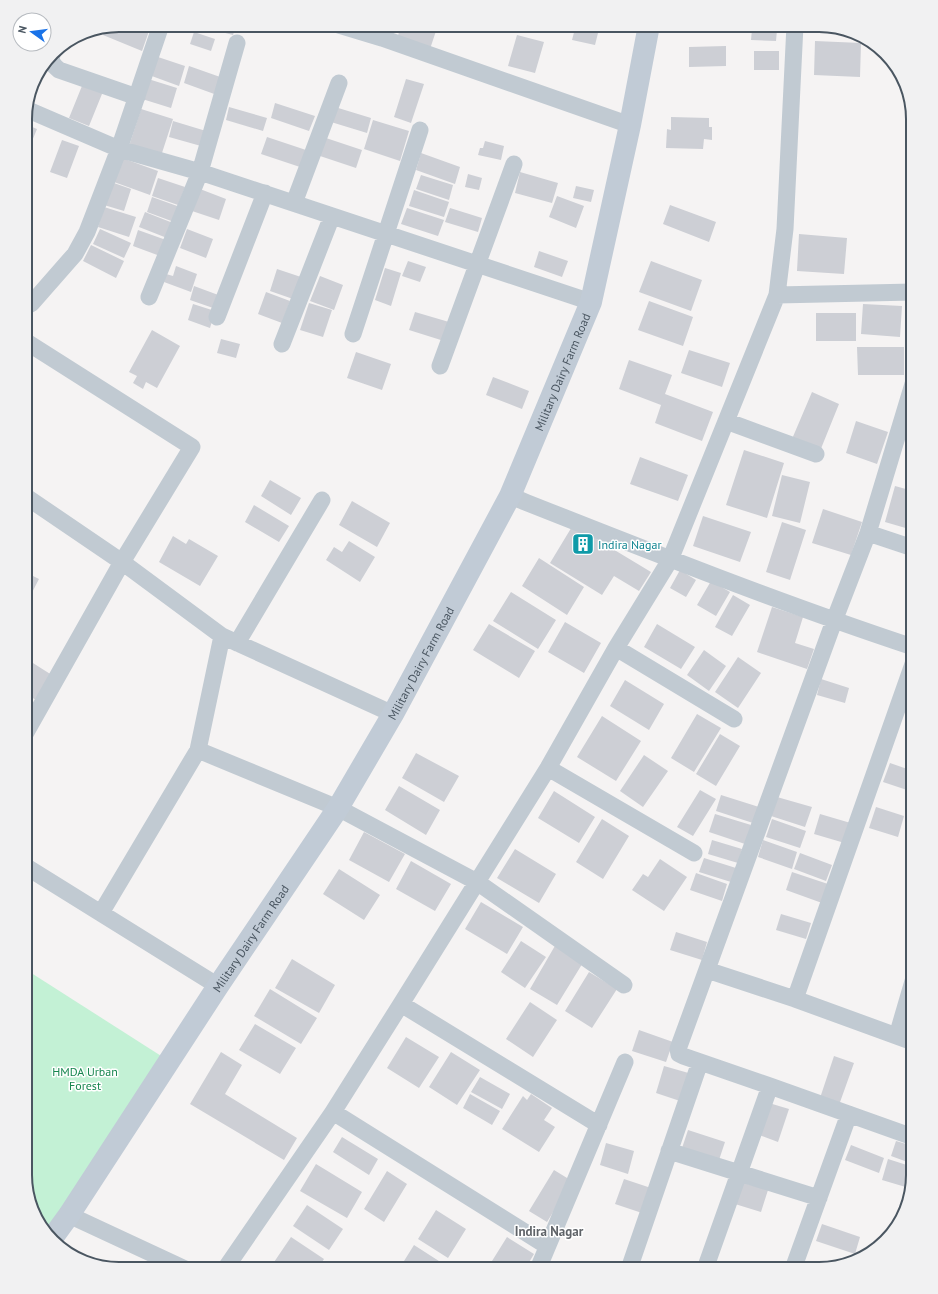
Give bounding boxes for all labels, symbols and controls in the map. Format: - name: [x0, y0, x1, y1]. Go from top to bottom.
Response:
- north arrow: [12, 12, 52, 52]
- text: N: [15, 24, 30, 35]
- street label: Military Dairy Farm Road: [531, 311, 593, 433]
- building icon: Indira Nagar: [570, 531, 596, 557]
- place label: Indira Nagar: [598, 537, 661, 552]
- street label: Military Dairy Farm Road: [384, 604, 457, 722]
- street label: Military Dairy Farm Road: [209, 882, 292, 995]
- park label: HMDA Urban Forest: [52, 1064, 118, 1093]
- district label: Indira Nagar: [515, 1223, 584, 1240]

